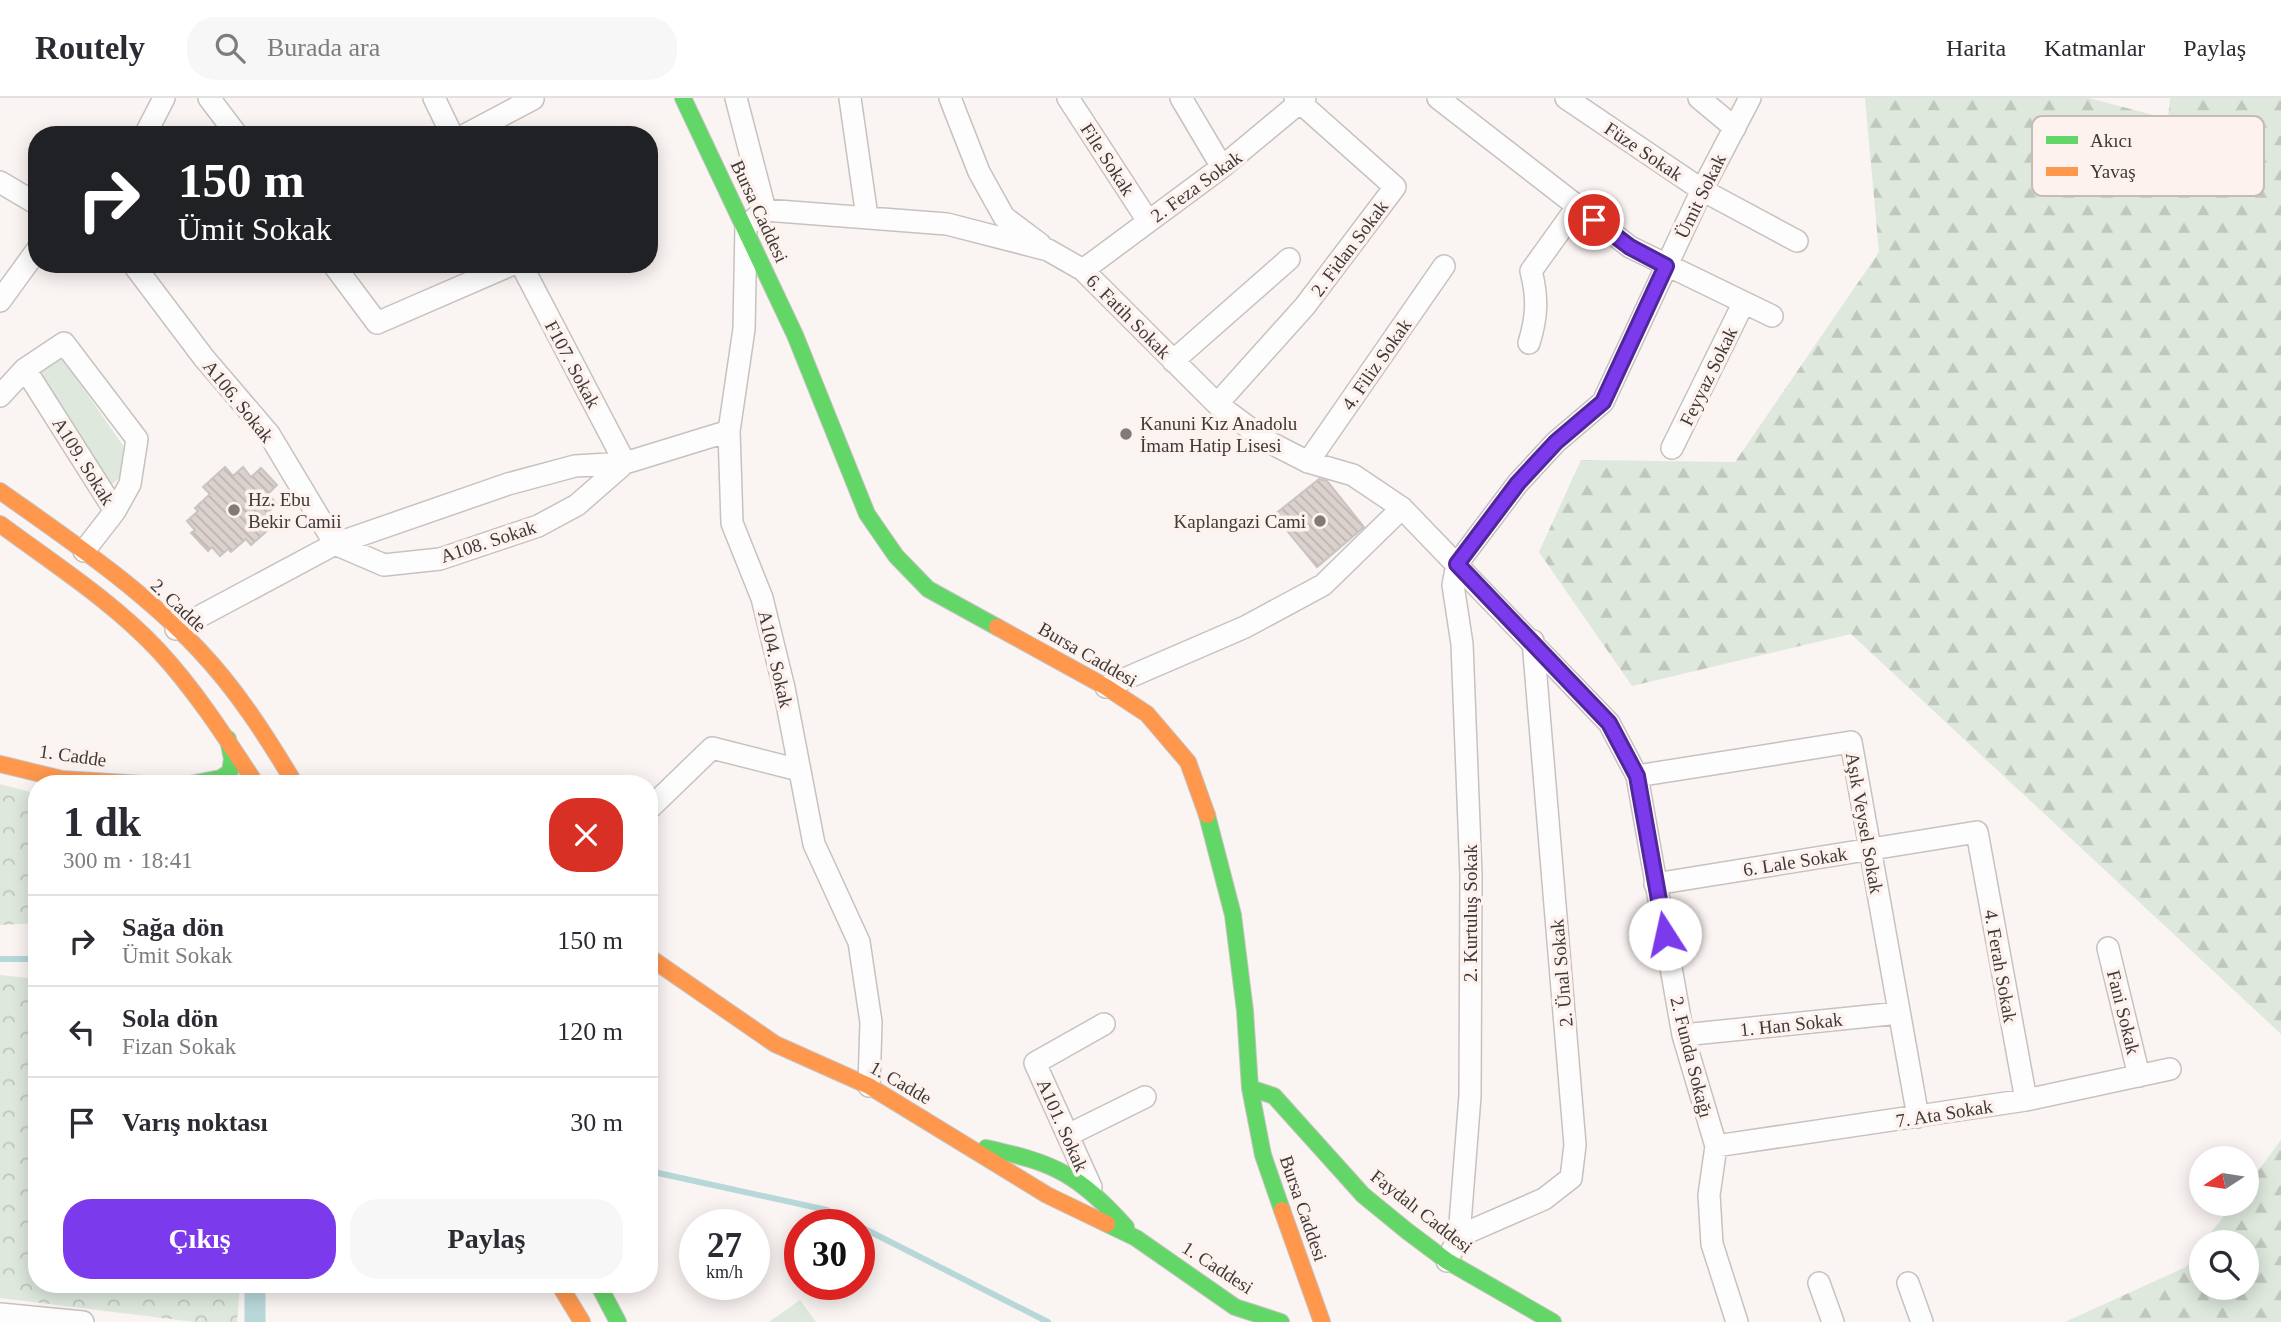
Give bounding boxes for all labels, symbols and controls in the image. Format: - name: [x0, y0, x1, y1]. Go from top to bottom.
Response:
- search box: [187, 17, 677, 80]
- icon: search: [211, 29, 249, 67]
- text: Routely: [35, 30, 145, 66]
- text: Burada ara: [267, 33, 380, 62]
- text: Harita: [1946, 35, 2006, 61]
- text: Katmanlar: [2044, 35, 2145, 61]
- text: Paylaş: [2183, 35, 2246, 61]
- legend: [2032, 116, 2264, 196]
- street label: Füze Sokak: [1601, 118, 1687, 185]
- street label: File Sokak: [1076, 119, 1139, 200]
- text: Akıcı: [2090, 130, 2132, 151]
- street label: 2. Feza Sokak: [1147, 146, 1246, 226]
- street label: Ümit Sokak: [1671, 150, 1730, 242]
- text: 150 m: [178, 153, 305, 208]
- icon: right: [63, 154, 154, 245]
- street label: Bursa Caddesi: [727, 157, 792, 266]
- text: Yavaş: [2090, 161, 2136, 182]
- pin: [1564, 190, 1624, 250]
- street label: 2. Fidan Sokak: [1307, 196, 1393, 300]
- icon: arrive: [1575, 201, 1613, 239]
- text: Ümit Sokak: [178, 211, 332, 247]
- street label: 6. Fatih Sokak: [1082, 270, 1175, 363]
- street label: 4. Filiz Sokak: [1337, 314, 1416, 414]
- street label: F107. Sokak: [541, 317, 605, 412]
- street label: Feyyaz Sokak: [1676, 323, 1742, 429]
- street label: A106. Sokak: [199, 356, 278, 447]
- place label: Kanuni Kız Anadolu İmam Hatip Lisesi: [1140, 413, 1298, 456]
- street label: A109. Sokak: [48, 414, 119, 509]
- marker: Kanuni Kız Anadolu İmam Hatip Lisesi: [1118, 426, 1134, 442]
- place label: Hz. Ebu Bekir Camii: [248, 489, 341, 532]
- marker: Hz. Ebu Bekir Camii: [226, 502, 242, 518]
- place label: Kaplangazi Cami: [1174, 511, 1306, 532]
- marker: Kaplangazi Cami: [1312, 513, 1328, 529]
- street label: A108. Sokak: [438, 516, 539, 567]
- street label: 2. Cadde: [147, 575, 211, 636]
- street label: A104. Sokak: [754, 608, 797, 710]
- street label: Bursa Caddesi: [1035, 618, 1141, 691]
- street label: 1. Cadde: [38, 740, 108, 771]
- street label: Aşık Veysel Sokak: [1842, 751, 1887, 896]
- button: close: [549, 798, 623, 872]
- text: 1 dk: [63, 799, 141, 845]
- street label: 6. Lale Sokak: [1742, 843, 1849, 880]
- street label: 2. Kurtuluş Sokak: [1460, 844, 1481, 982]
- text: 300 m · 18:41: [63, 848, 193, 873]
- position arrow: [1628, 897, 1702, 971]
- street label: 4. Ferah Sokak: [1980, 908, 2021, 1025]
- text: Sağa dön: [122, 913, 224, 942]
- street label: 2. Ünal Sokak: [1546, 918, 1577, 1028]
- icon: right: [63, 922, 101, 960]
- text: 150 m: [557, 926, 623, 955]
- text: Ümit Sokak: [122, 943, 233, 968]
- street label: Fani Sokak: [2103, 968, 2144, 1057]
- street label: 2. Funda Sokağı: [1666, 994, 1717, 1120]
- text: Sola dön: [122, 1004, 218, 1033]
- street label: 1. Han Sokak: [1739, 1009, 1844, 1040]
- icon: left: [63, 1013, 101, 1051]
- text: 120 m: [557, 1017, 623, 1046]
- text: Fizan Sokak: [122, 1034, 236, 1059]
- street label: 1. Cadde: [866, 1056, 935, 1108]
- street label: A101. Sokak: [1033, 1076, 1093, 1175]
- street label: 7. Ata Sokak: [1894, 1095, 1994, 1132]
- icon: arrive: [63, 1104, 101, 1142]
- text: Varış noktası: [122, 1108, 268, 1137]
- text: 30 m: [570, 1108, 623, 1137]
- north arrow: [2189, 1146, 2259, 1216]
- map controls: [2189, 1146, 2259, 1300]
- street label: Bursa Caddesi: [1276, 1153, 1331, 1264]
- street label: Faydalı Caddesi: [1367, 1165, 1477, 1258]
- button: Çıkış: [63, 1199, 336, 1279]
- button: Paylaş: [350, 1199, 623, 1279]
- speed limit sign: 30: [784, 1209, 875, 1300]
- text: 27: [707, 1226, 742, 1265]
- button: search: [2189, 1230, 2259, 1300]
- street label: 1. Caddesi: [1178, 1237, 1257, 1298]
- text: km/h: [706, 1262, 743, 1282]

